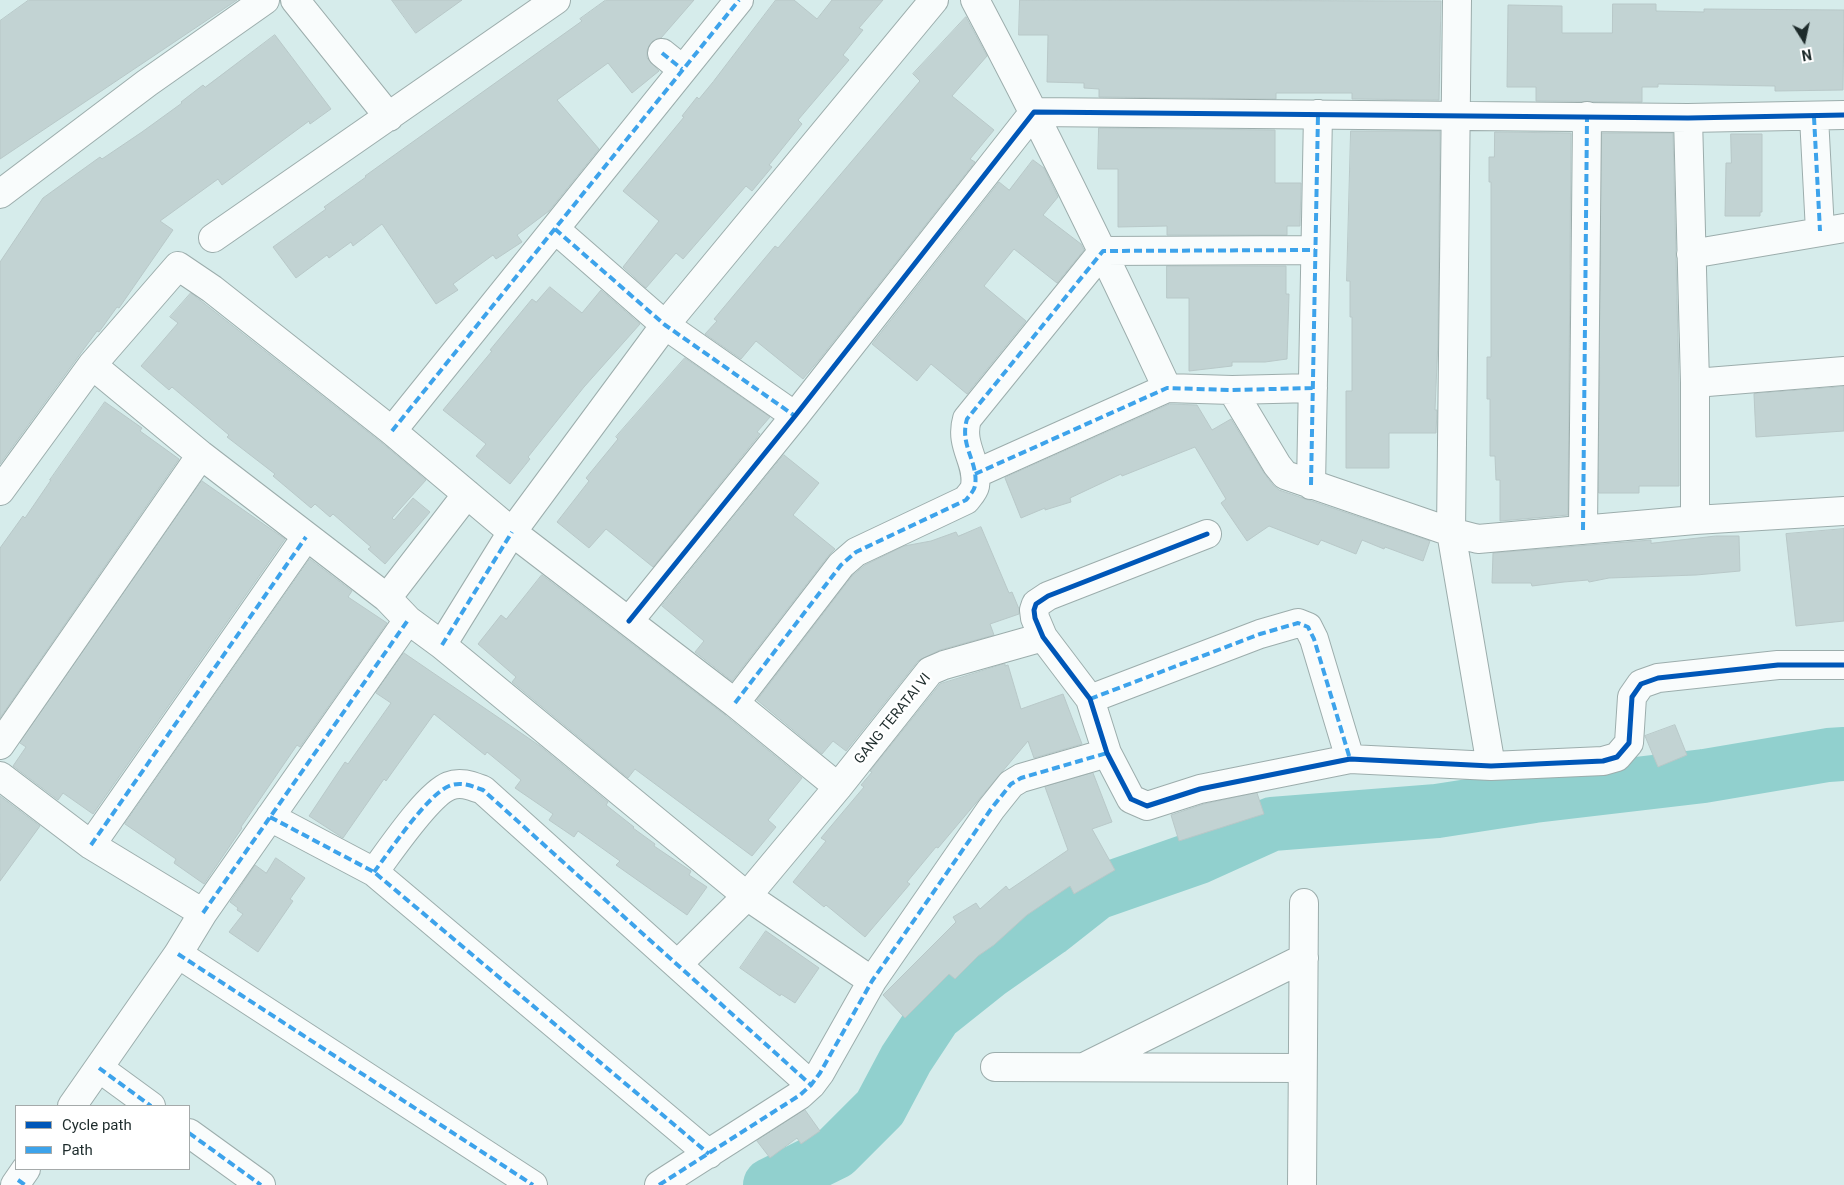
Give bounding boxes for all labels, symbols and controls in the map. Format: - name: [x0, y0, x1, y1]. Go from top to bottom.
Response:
- north arrow: [1779, 15, 1829, 65]
- text: N: [1800, 46, 1813, 64]
- street label: GANG TERATAI VI: [851, 670, 935, 768]
- legend: [15, 1105, 190, 1170]
- text: Cycle path: [62, 1116, 132, 1134]
- text: Path: [62, 1141, 93, 1159]

